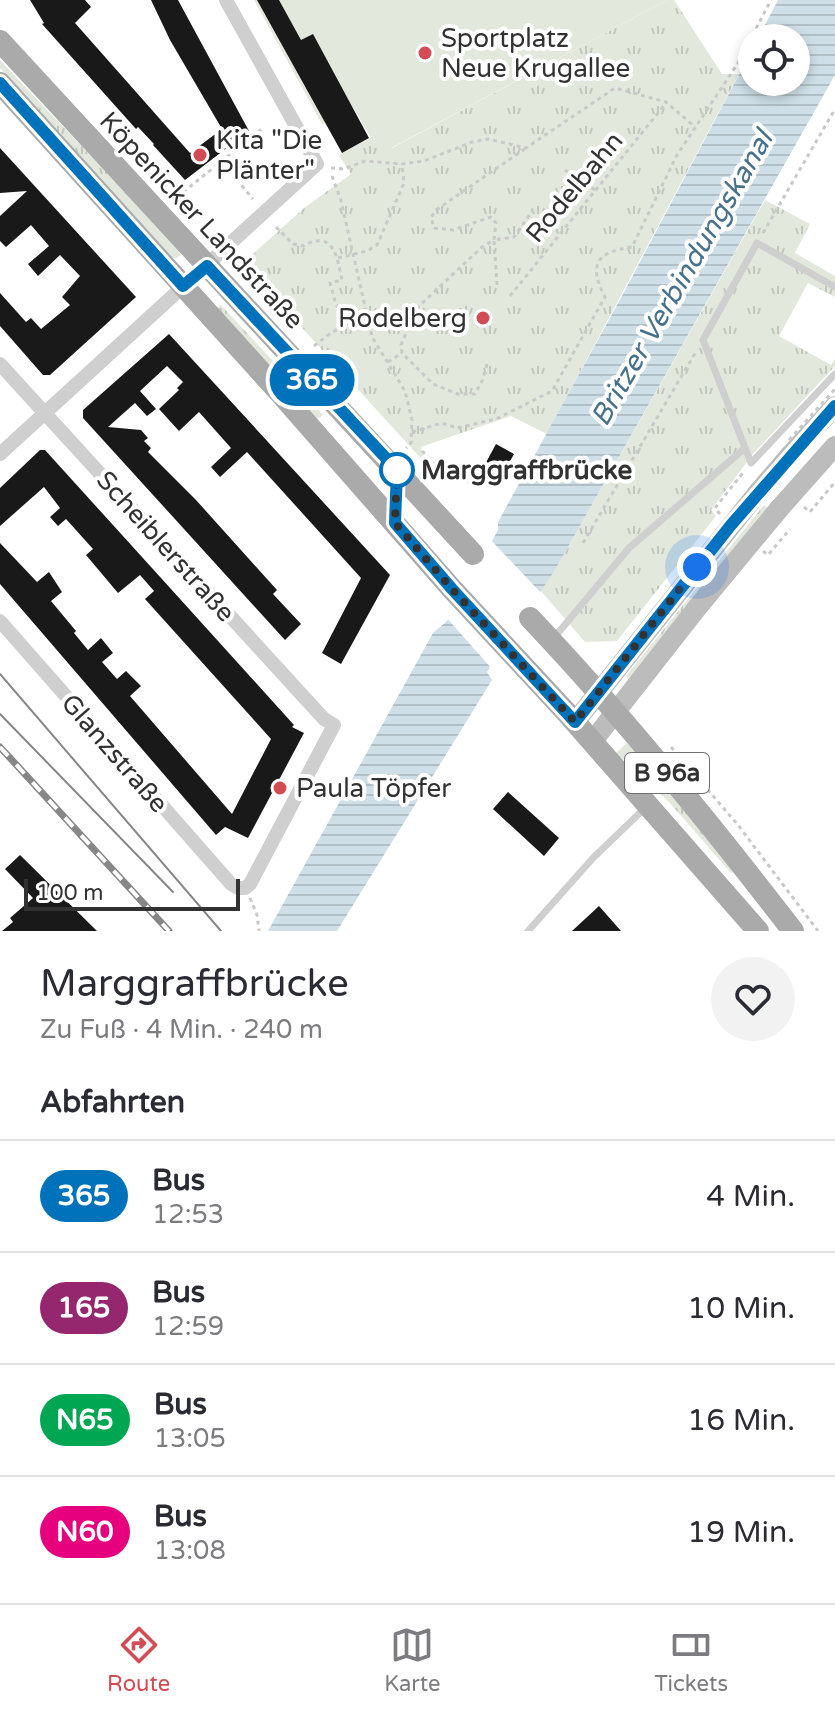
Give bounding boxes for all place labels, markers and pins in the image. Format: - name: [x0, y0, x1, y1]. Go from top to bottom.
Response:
- place label: Sportplatz Neue Krugallee: [441, 23, 630, 84]
- marker: Sportplatz Neue Krugallee: [416, 44, 434, 62]
- place label: Kita "Die Plänter": [216, 125, 322, 186]
- marker: Kita "Die Plänter": [191, 146, 209, 164]
- place label: Rodelberg: [338, 303, 467, 334]
- marker: Rodelberg: [474, 309, 492, 327]
- marker: Marggraffbrücke: [380, 453, 414, 487]
- place label: Marggraffbrücke: [421, 455, 632, 486]
- place label: Paula Töpfer: [296, 773, 451, 804]
- marker: Paula Töpfer: [271, 779, 289, 797]

